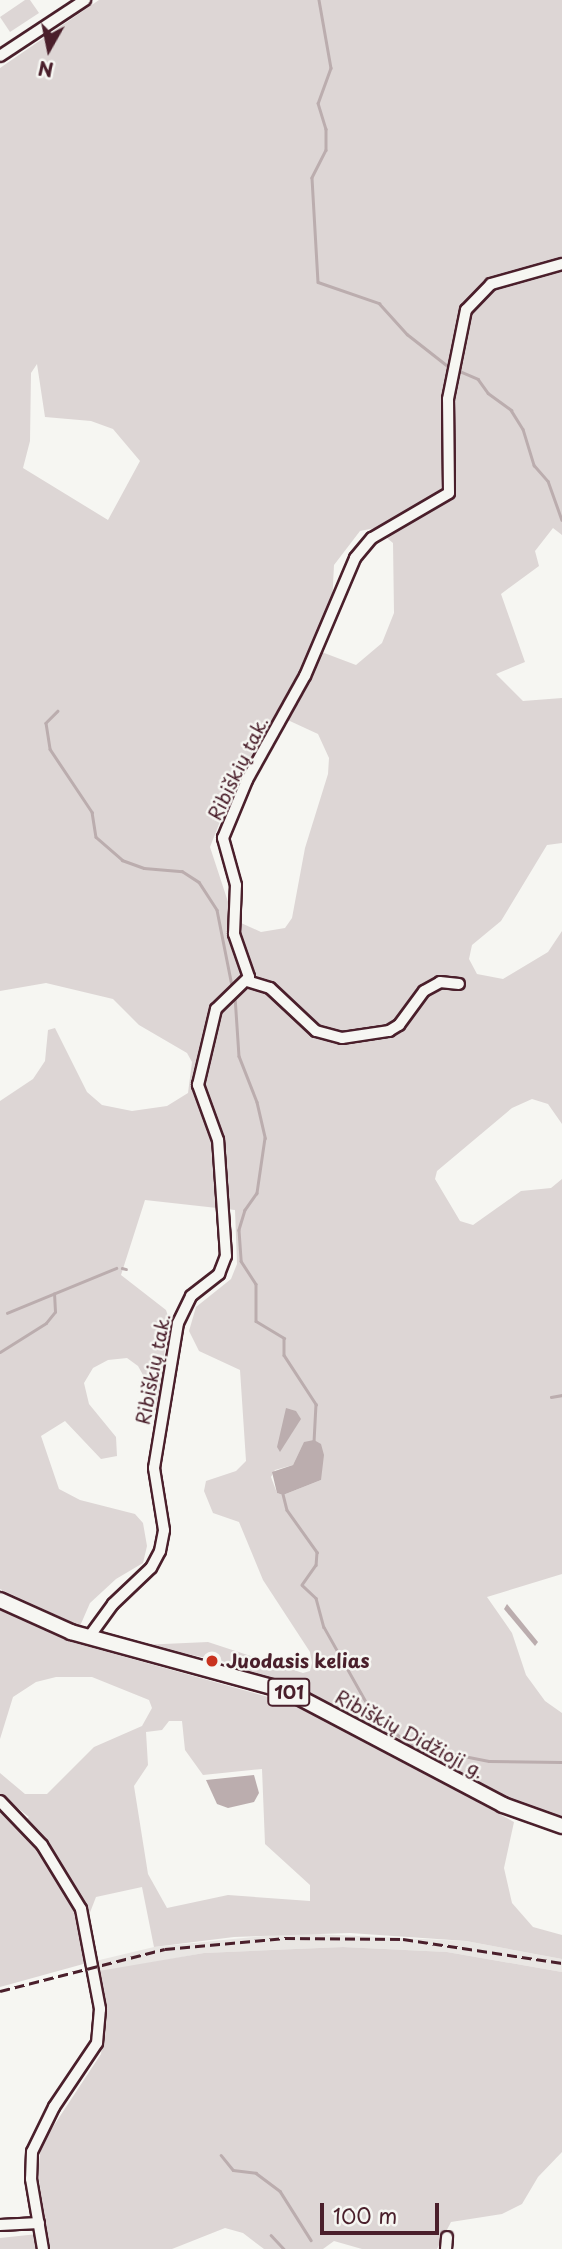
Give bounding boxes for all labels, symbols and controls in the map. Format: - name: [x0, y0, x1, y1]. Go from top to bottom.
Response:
- north arrow: [14, 14, 84, 84]
- text: N: [36, 55, 55, 85]
- street label: Ribiškių tak.: [203, 712, 273, 824]
- street label: Ribiškių tak.: [131, 1311, 175, 1427]
- place label: Juodasis kelias: [226, 1650, 371, 1672]
- marker: Juodasis kelias: [204, 1653, 220, 1669]
- road number: 101: [266, 1678, 312, 1707]
- street label: Ribiškių Didžioji g.: [331, 1685, 489, 1783]
- scale bar: [324, 2190, 443, 2234]
- text: 100 m: [333, 2199, 397, 2231]

